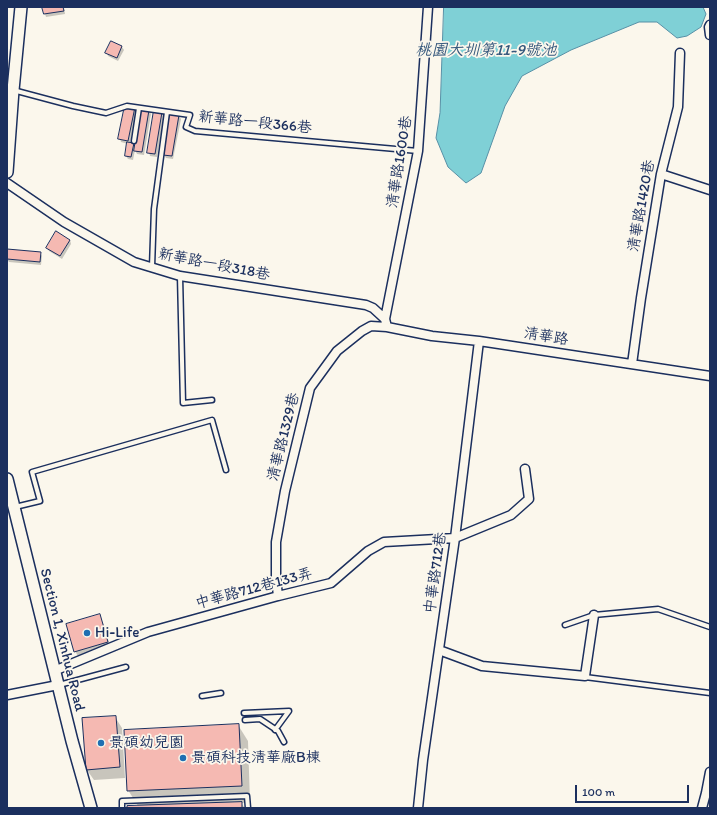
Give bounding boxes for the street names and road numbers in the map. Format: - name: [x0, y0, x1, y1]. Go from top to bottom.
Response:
- street label: 新華路一段366巷: [197, 108, 313, 138]
- street label: 清華路1600巷: [384, 114, 416, 210]
- street label: 清華路1420巷: [625, 159, 659, 253]
- street label: 新華路一段318巷: [157, 245, 271, 285]
- street label: 清華路: [522, 325, 570, 349]
- street label: 清華路1329巷: [264, 391, 304, 483]
- street label: 中華路712巷: [421, 531, 451, 615]
- street label: 中華路712巷133弄: [193, 565, 315, 613]
- street label: Section 1, Xinhua Road: [36, 567, 88, 713]

